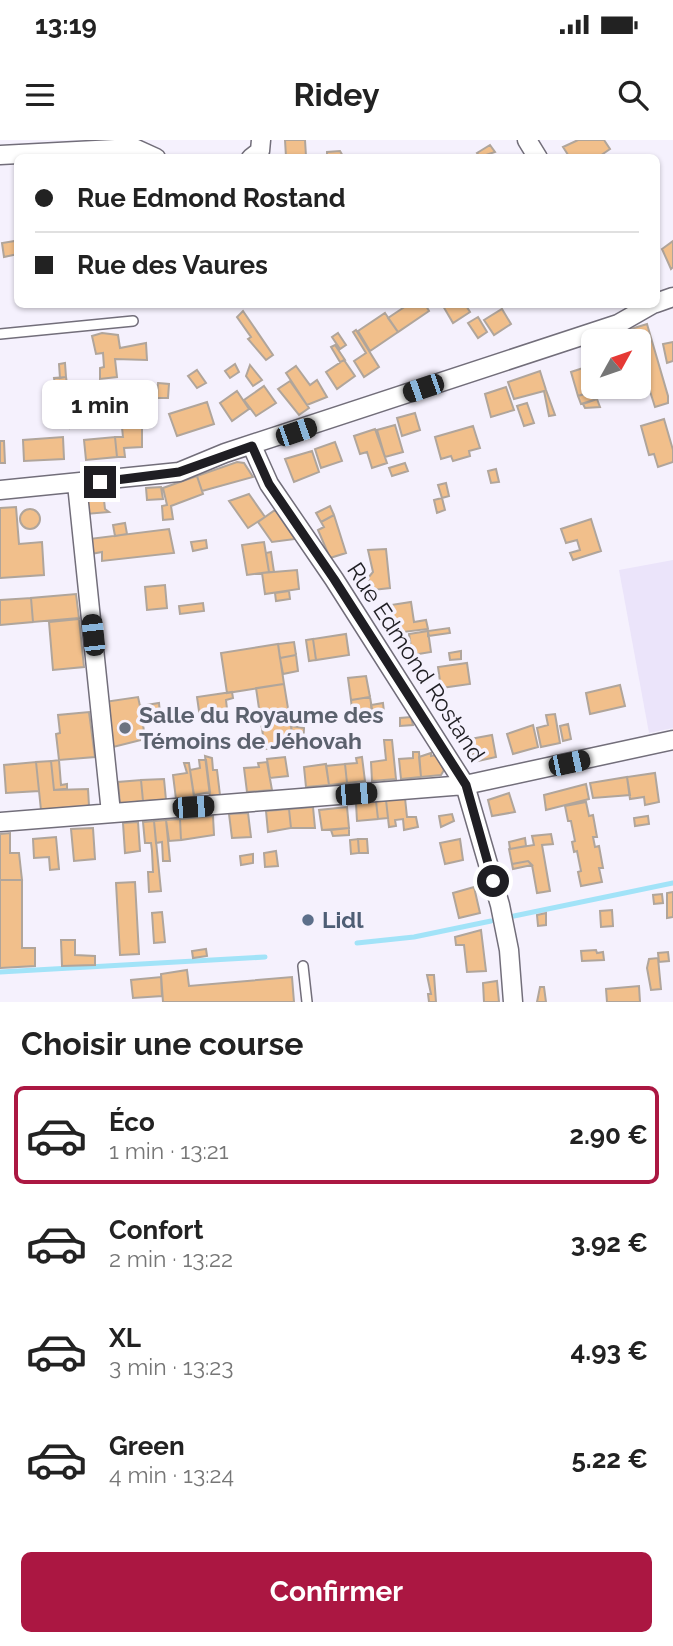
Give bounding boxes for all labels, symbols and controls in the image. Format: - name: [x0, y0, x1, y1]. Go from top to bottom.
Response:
- text: 13:19: [35, 10, 97, 40]
- icon: menu: [21, 76, 59, 114]
- text: Ridey: [293, 76, 380, 113]
- icon: search: [614, 76, 652, 114]
- text: Rue Edmond Rostand: [77, 183, 346, 213]
- text: Rue des Vaures: [77, 250, 268, 280]
- north arrow: [581, 329, 651, 399]
- map controls: [581, 329, 651, 399]
- car: [400, 371, 447, 405]
- callout: 1 min: [42, 380, 158, 430]
- text: 1 min: [71, 391, 129, 418]
- car: [273, 415, 320, 449]
- route end: [84, 466, 116, 498]
- street label: Rue Edmond Rostand: [342, 557, 491, 766]
- car: [81, 613, 106, 657]
- place label: Salle du Royaume des Témoins de Jéhovah: [139, 701, 384, 754]
- marker: Salle du Royaume des Témoins de Jéhovah: [117, 720, 133, 736]
- car: [547, 748, 592, 778]
- car: [335, 782, 378, 806]
- car: [172, 795, 215, 819]
- route start: [477, 865, 509, 897]
- place label: Lidl: [322, 906, 364, 933]
- marker: Lidl: [300, 912, 316, 928]
- text: Choisir une course: [21, 1025, 304, 1062]
- icon: car: [25, 1104, 88, 1167]
- text: Éco: [109, 1107, 155, 1137]
- text: 2.90 €: [569, 1120, 648, 1150]
- text: 1 min · 13:21: [109, 1137, 229, 1164]
- icon: car: [25, 1212, 88, 1275]
- text: Confort: [109, 1215, 203, 1245]
- text: 3.92 €: [571, 1228, 648, 1258]
- text: 2 min · 13:22: [109, 1245, 233, 1272]
- icon: car: [25, 1320, 88, 1383]
- text: XL: [109, 1323, 141, 1353]
- text: 4.93 €: [570, 1336, 648, 1366]
- text: 3 min · 13:23: [109, 1353, 234, 1380]
- icon: car: [25, 1428, 88, 1491]
- text: Green: [109, 1431, 185, 1461]
- text: 5.22 €: [571, 1444, 648, 1474]
- text: 4 min · 13:24: [109, 1461, 234, 1488]
- button: Confirmer: [21, 1552, 652, 1632]

